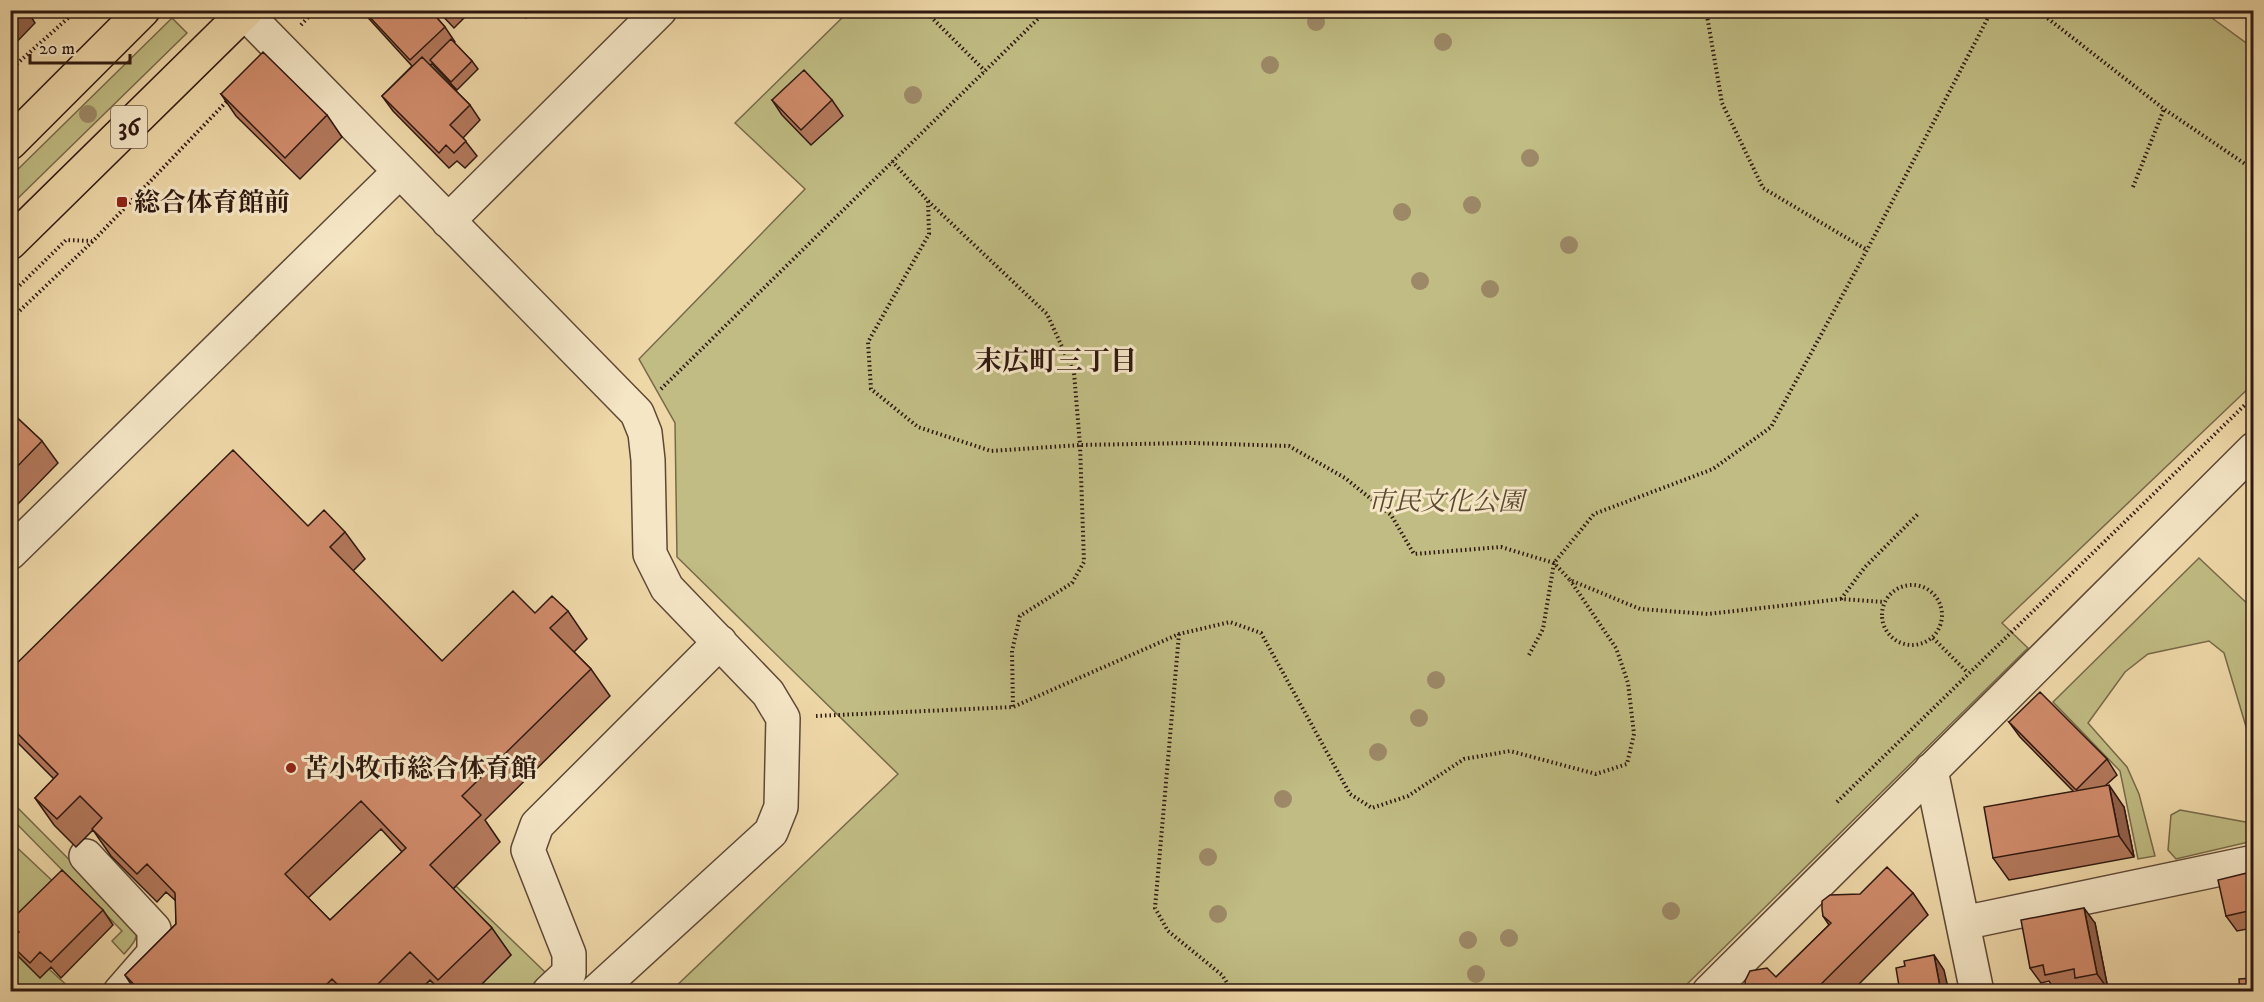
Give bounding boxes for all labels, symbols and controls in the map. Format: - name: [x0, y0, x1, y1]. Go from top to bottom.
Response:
- scale bar: [30, 27, 130, 65]
- text: 20 m: [39, 38, 75, 60]
- road number: 36: [111, 106, 147, 148]
- place label: 総合体育館前: [134, 187, 290, 220]
- marker: 総合体育館前: [115, 195, 129, 209]
- district label: 末広町三丁目: [975, 345, 1137, 379]
- park label: 市民文化公園: [1368, 486, 1528, 519]
- place label: 苫小牧市総合体育館: [303, 753, 537, 786]
- marker: 苫小牧市総合体育館: [284, 761, 298, 775]

